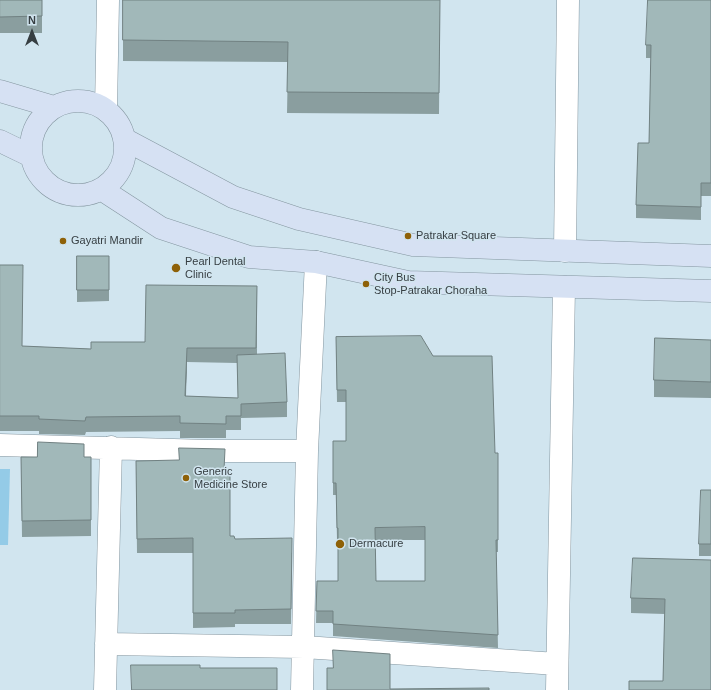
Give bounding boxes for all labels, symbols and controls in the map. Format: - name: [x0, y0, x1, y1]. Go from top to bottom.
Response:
- north arrow: [12, 12, 52, 52]
- text: N: [28, 14, 36, 26]
- place label: Patrakar Square: [416, 229, 496, 243]
- marker: Patrakar Square: [403, 231, 413, 241]
- place label: Gayatri Mandir: [71, 234, 143, 248]
- marker: Gayatri Mandir: [58, 236, 68, 246]
- place label: Pearl Dental Clinic: [185, 255, 246, 281]
- marker: Pearl Dental Clinic: [170, 262, 182, 274]
- place label: City Bus Stop-Patrakar Choraha: [374, 271, 487, 297]
- marker: City Bus Stop-Patrakar Choraha: [361, 279, 371, 289]
- place label: Generic Medicine Store: [194, 465, 267, 491]
- marker: Generic Medicine Store: [181, 473, 191, 483]
- place label: Dermacure: [349, 537, 403, 551]
- marker: Dermacure: [334, 538, 346, 550]

